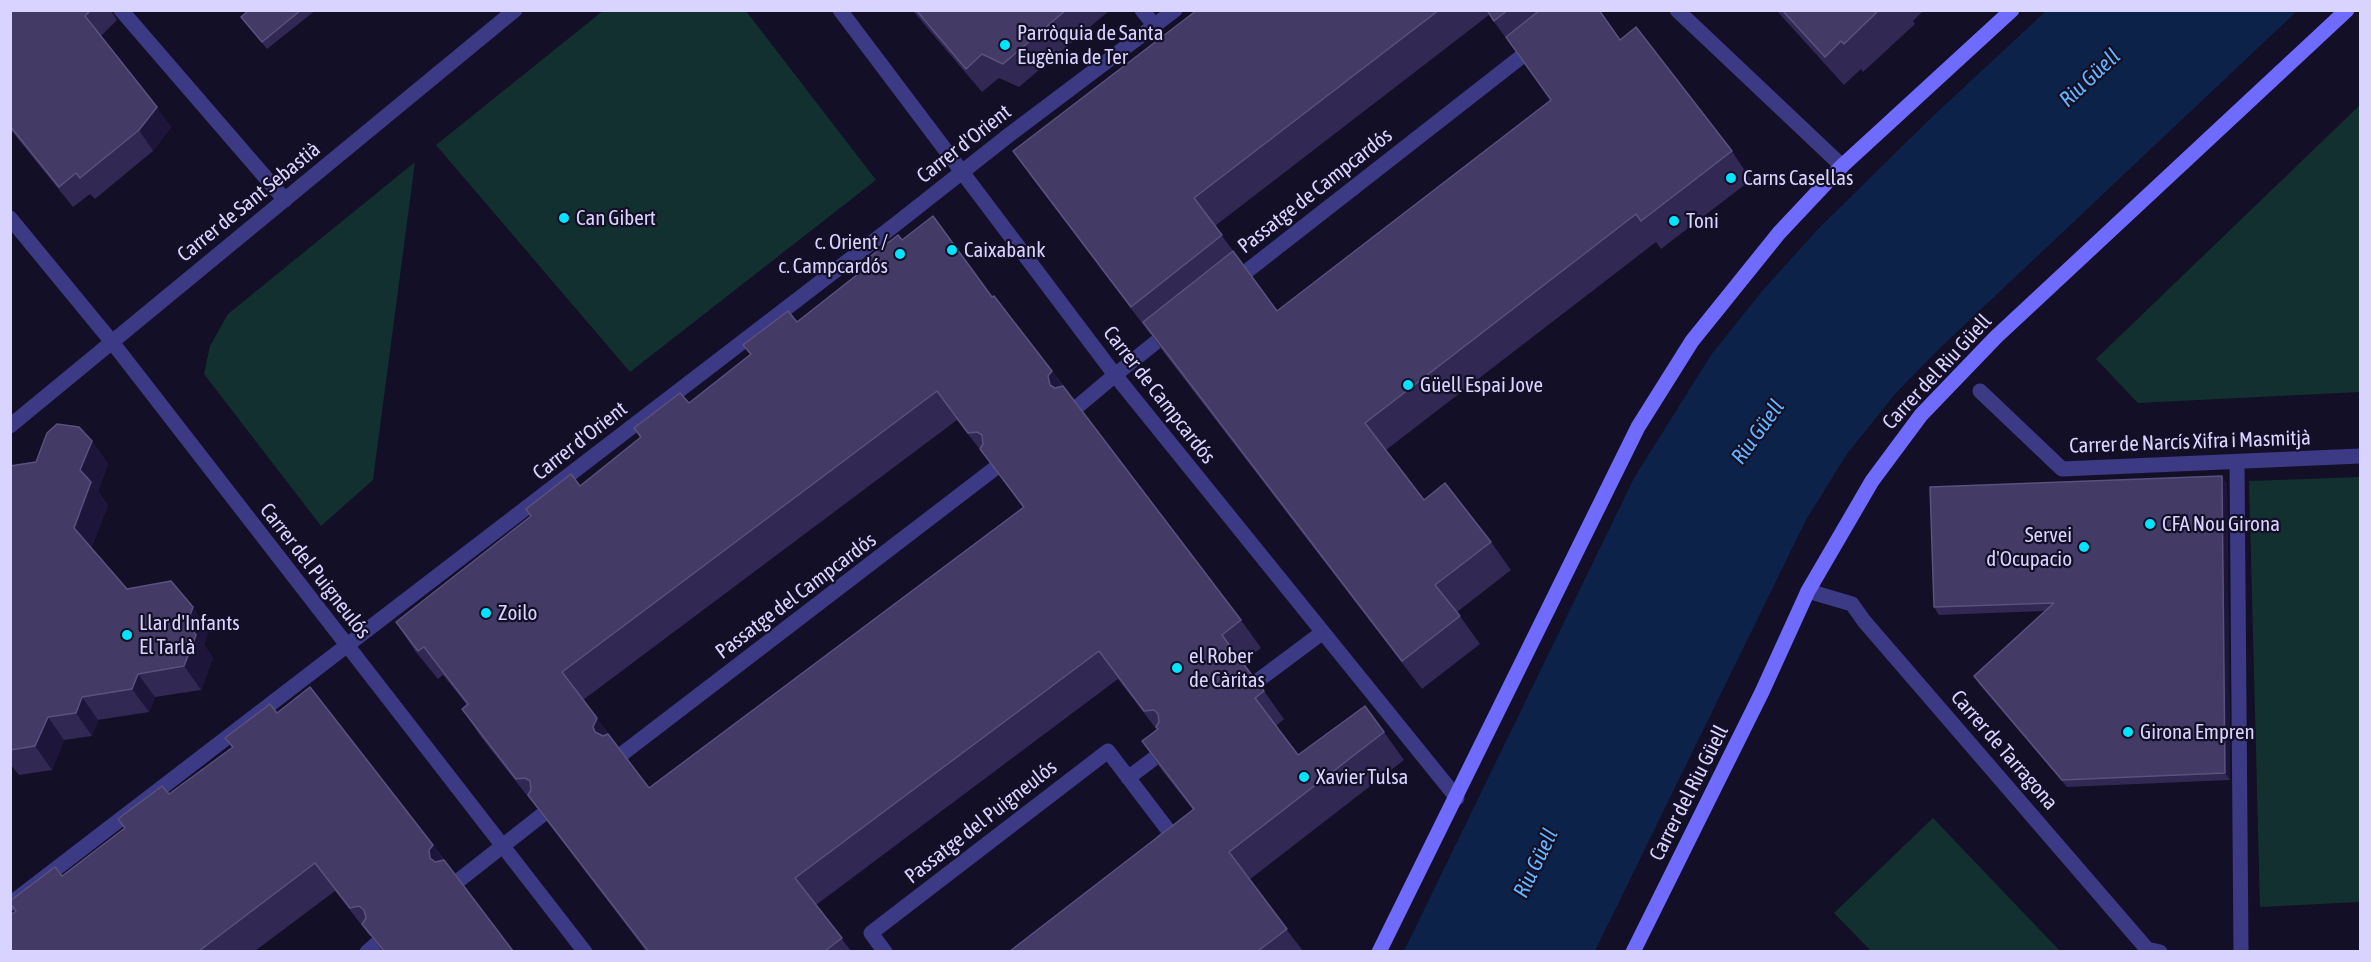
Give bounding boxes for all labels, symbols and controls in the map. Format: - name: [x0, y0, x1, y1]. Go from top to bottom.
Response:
- place label: Parròquia de Santa Eugènia de Ter: [1017, 20, 1163, 70]
- marker: Parròquia de Santa Eugènia de Ter: [998, 38, 1012, 52]
- water label: Riu Güell: [2054, 43, 2126, 113]
- street label: Carrer d'Orient: [912, 99, 1016, 189]
- street label: Passatge de Campcardós: [1233, 123, 1397, 259]
- street label: Carrer de Sant Sebastià: [173, 137, 325, 267]
- place label: Carns Casellas: [1743, 165, 1853, 191]
- marker: Carns Casellas: [1724, 171, 1738, 185]
- place label: Can Gibert: [576, 205, 656, 231]
- place label: Toni: [1686, 208, 1719, 234]
- marker: Can Gibert: [557, 211, 571, 225]
- marker: Toni: [1667, 214, 1681, 228]
- place label: c. Orient / c. Campcardós: [778, 229, 888, 279]
- place label: Caixabank: [964, 237, 1045, 263]
- marker: Caixabank: [945, 243, 959, 257]
- marker: c. Orient / c. Campcardós: [893, 247, 907, 261]
- street label: Carrer del Riu Güell: [1877, 309, 1997, 435]
- street label: Carrer de Campcardós: [1097, 321, 1221, 469]
- place label: Güell Espai Jove: [1420, 372, 1543, 398]
- marker: Güell Espai Jove: [1401, 378, 1415, 392]
- water label: Riu Güell: [1726, 394, 1790, 470]
- street label: Carrer d'Orient: [528, 396, 632, 486]
- street label: Carrer de Narcís Xifra i Masmitjà: [2069, 425, 2311, 459]
- street label: Carrer del Puigneulós: [254, 498, 376, 644]
- place label: CFA Nou Girona: [2162, 511, 2280, 537]
- marker: CFA Nou Girona: [2143, 517, 2157, 531]
- place label: Servei d'Ocupacio: [1986, 522, 2072, 572]
- street label: Passatge del Campcardós: [711, 527, 881, 665]
- marker: Servei d'Ocupacio: [2077, 540, 2091, 554]
- place label: Zoilo: [498, 600, 537, 626]
- marker: Zoilo: [479, 606, 493, 620]
- place label: Llar d'Infants El Tarlà: [139, 610, 240, 660]
- marker: Llar d'Infants El Tarlà: [120, 628, 134, 642]
- place label: el Rober de Càritas: [1189, 643, 1265, 693]
- marker: el Rober de Càritas: [1170, 661, 1184, 675]
- street label: Carrer de Tarragona: [1945, 685, 2063, 815]
- place label: Girona Empren: [2140, 719, 2255, 745]
- street label: Carrer del Riu Güell: [1644, 721, 1734, 865]
- marker: Girona Empren: [2121, 725, 2135, 739]
- street label: Passatge del Puigneulós: [900, 755, 1062, 889]
- place label: Xavier Tulsa: [1316, 764, 1408, 790]
- marker: Xavier Tulsa: [1297, 770, 1311, 784]
- water label: Riu Güell: [1508, 824, 1564, 902]

